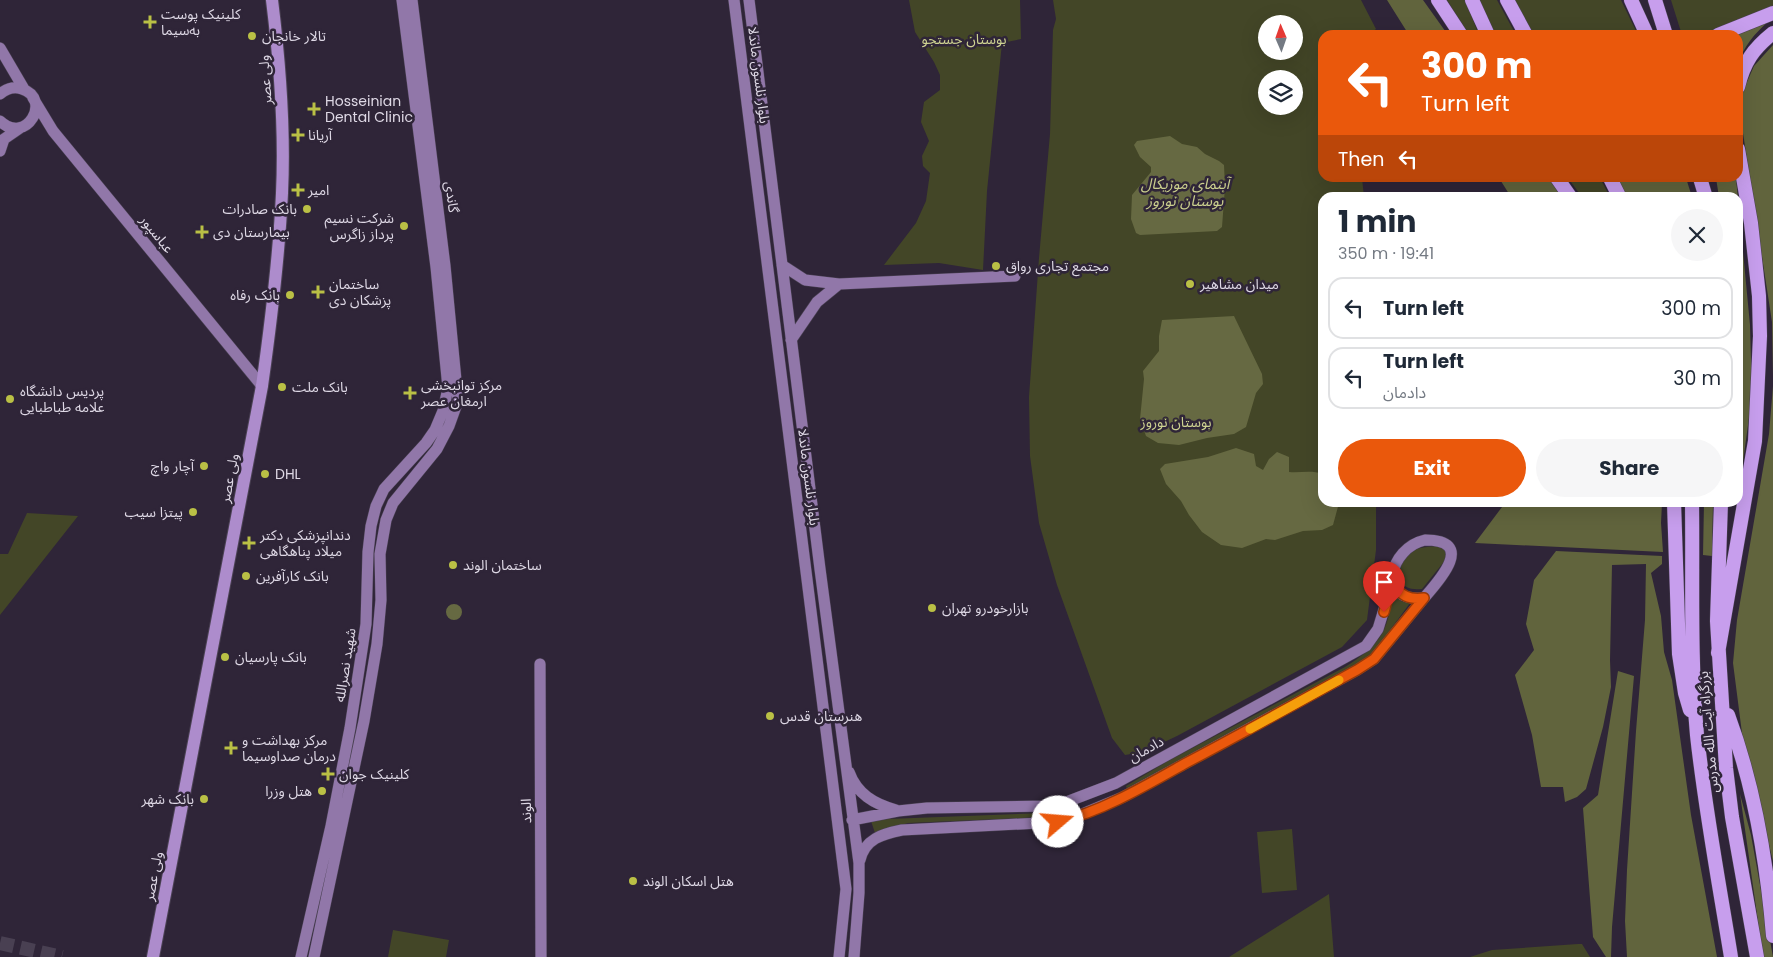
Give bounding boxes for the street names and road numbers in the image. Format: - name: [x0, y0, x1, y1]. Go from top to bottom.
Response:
- street label: بلوار نلسون ماندلا: [743, 25, 775, 125]
- street label: ولی عصر: [253, 54, 277, 107]
- street label: گاندی: [440, 180, 464, 214]
- street label: عباسپور: [135, 210, 179, 257]
- street label: بلوار نلسون ماندلا: [793, 427, 825, 527]
- street label: ولی عصر: [214, 452, 244, 505]
- street label: شهید نصرالله: [329, 627, 361, 703]
- street label: بزرگراه آیت الله مدرس: [1693, 670, 1723, 794]
- street label: دادمان: [1125, 731, 1168, 767]
- street label: الوند: [516, 798, 536, 824]
- street label: ولی عصر: [138, 850, 168, 903]

